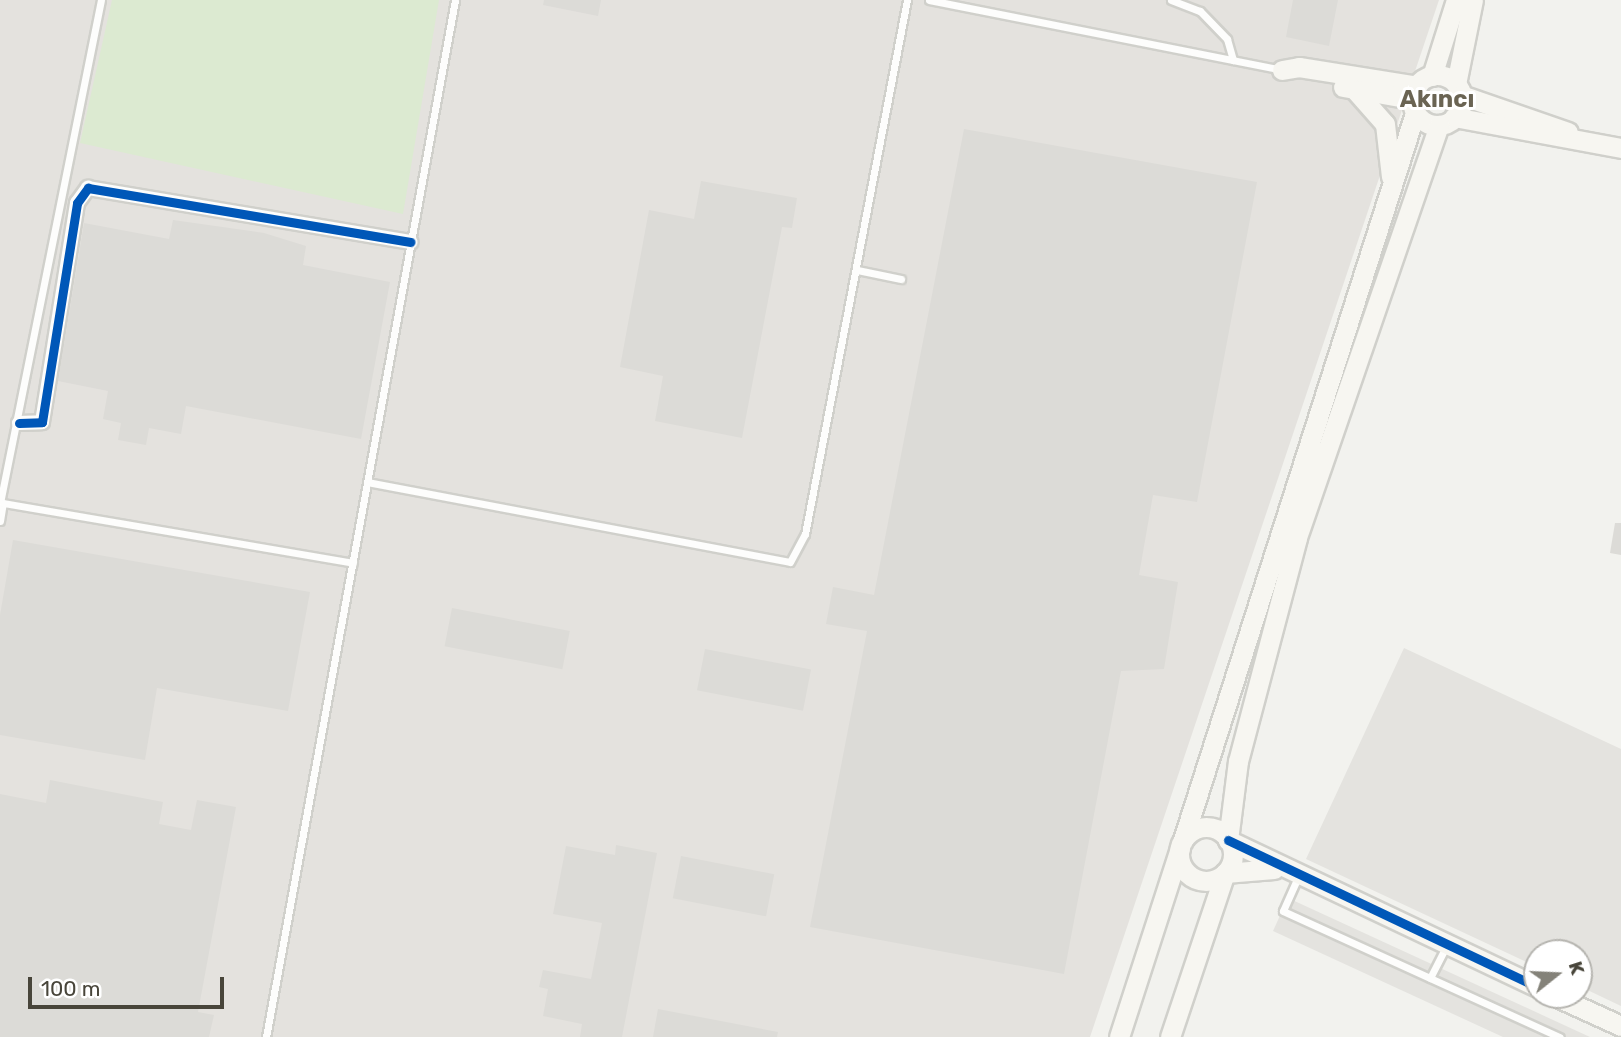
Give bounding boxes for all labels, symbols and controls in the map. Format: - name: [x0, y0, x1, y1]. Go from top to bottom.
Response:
- district label: Akıncı: [1400, 86, 1474, 114]
- north arrow: [1523, 939, 1593, 1009]
- text: K: [1564, 958, 1589, 978]
- scale bar: [32, 964, 228, 1008]
- text: 100 m: [41, 976, 100, 1001]

